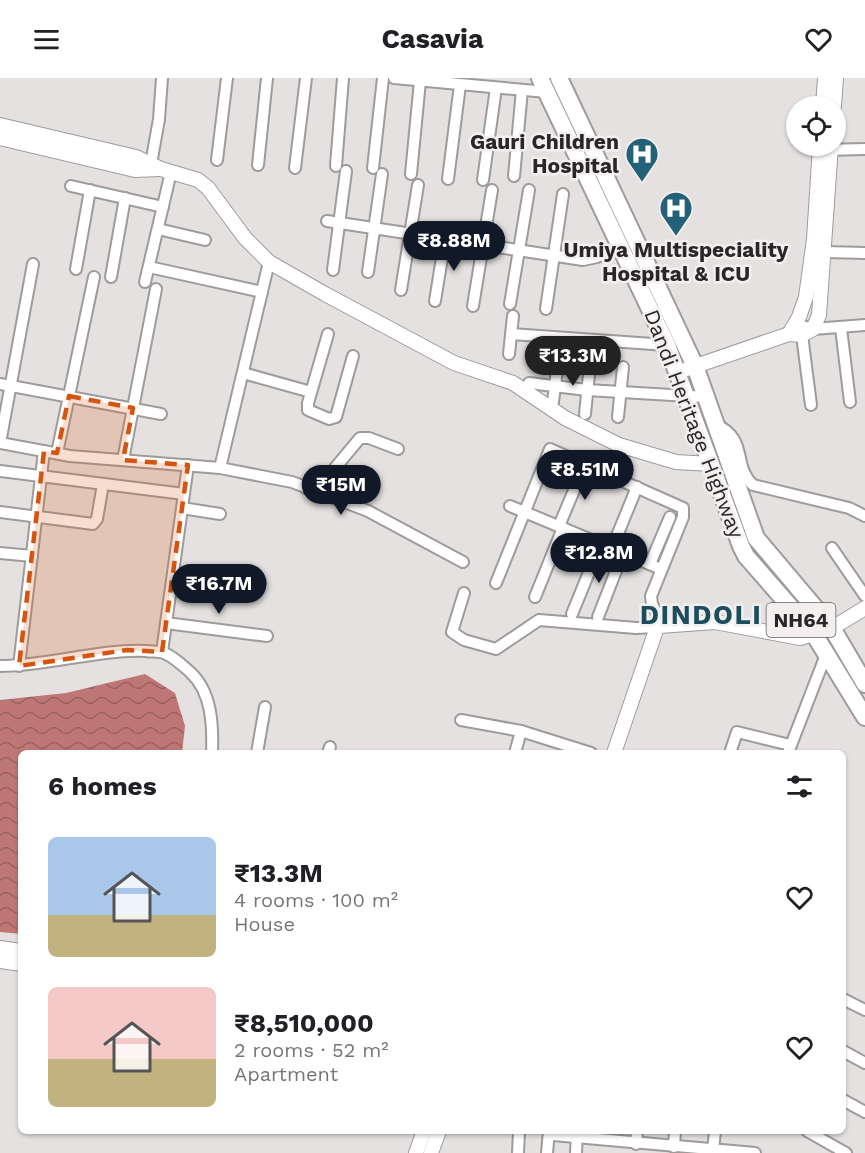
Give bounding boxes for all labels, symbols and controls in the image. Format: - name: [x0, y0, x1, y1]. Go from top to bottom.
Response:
- icon: menu: [30, 23, 63, 56]
- text: Casavia: [381, 23, 484, 55]
- icon: heart: [802, 23, 835, 56]
- map controls: [786, 96, 846, 156]
- button: locate: [786, 96, 846, 156]
- place label: Gauri Children Hospital: [470, 129, 619, 178]
- hospital icon: Gauri Children Hospital: [624, 136, 660, 183]
- hospital icon: Umiya Multispeciality Hospital & ICU: [658, 190, 694, 237]
- pin: ₹8.88M: [405, 221, 503, 272]
- text: ₹8.88M: [417, 228, 491, 252]
- place label: Umiya Multispeciality Hospital & ICU: [564, 237, 789, 286]
- street label: Dandi Heritage Highway: [639, 306, 750, 542]
- pin: ₹13.3M: [524, 336, 622, 387]
- text: ₹13.3M: [539, 343, 607, 367]
- pin: ₹8.51M: [536, 450, 634, 501]
- text: ₹8.51M: [551, 457, 619, 481]
- pin: ₹15M: [305, 465, 377, 516]
- text: ₹15M: [316, 472, 366, 496]
- pin: ₹12.8M: [550, 533, 648, 584]
- text: ₹12.8M: [564, 540, 634, 564]
- pin: ₹16.7M: [170, 564, 268, 615]
- text: ₹16.7M: [186, 571, 252, 595]
- district label: DINDOLI: [640, 599, 762, 631]
- road number: NH64: [766, 603, 836, 637]
- icon: filters: [783, 770, 816, 803]
- text: 6 homes: [48, 771, 157, 801]
- text: ₹13.3M: [234, 858, 323, 888]
- icon: home: [96, 861, 168, 933]
- icon: heart: [783, 881, 816, 914]
- text: 4 rooms · 100 m²: [234, 888, 398, 912]
- text: House: [234, 912, 295, 936]
- text: ₹8,510,000: [234, 1008, 374, 1038]
- icon: home: [96, 1011, 168, 1083]
- icon: heart: [783, 1031, 816, 1064]
- text: 2 rooms · 52 m²: [234, 1038, 389, 1062]
- text: Apartment: [234, 1062, 338, 1086]

